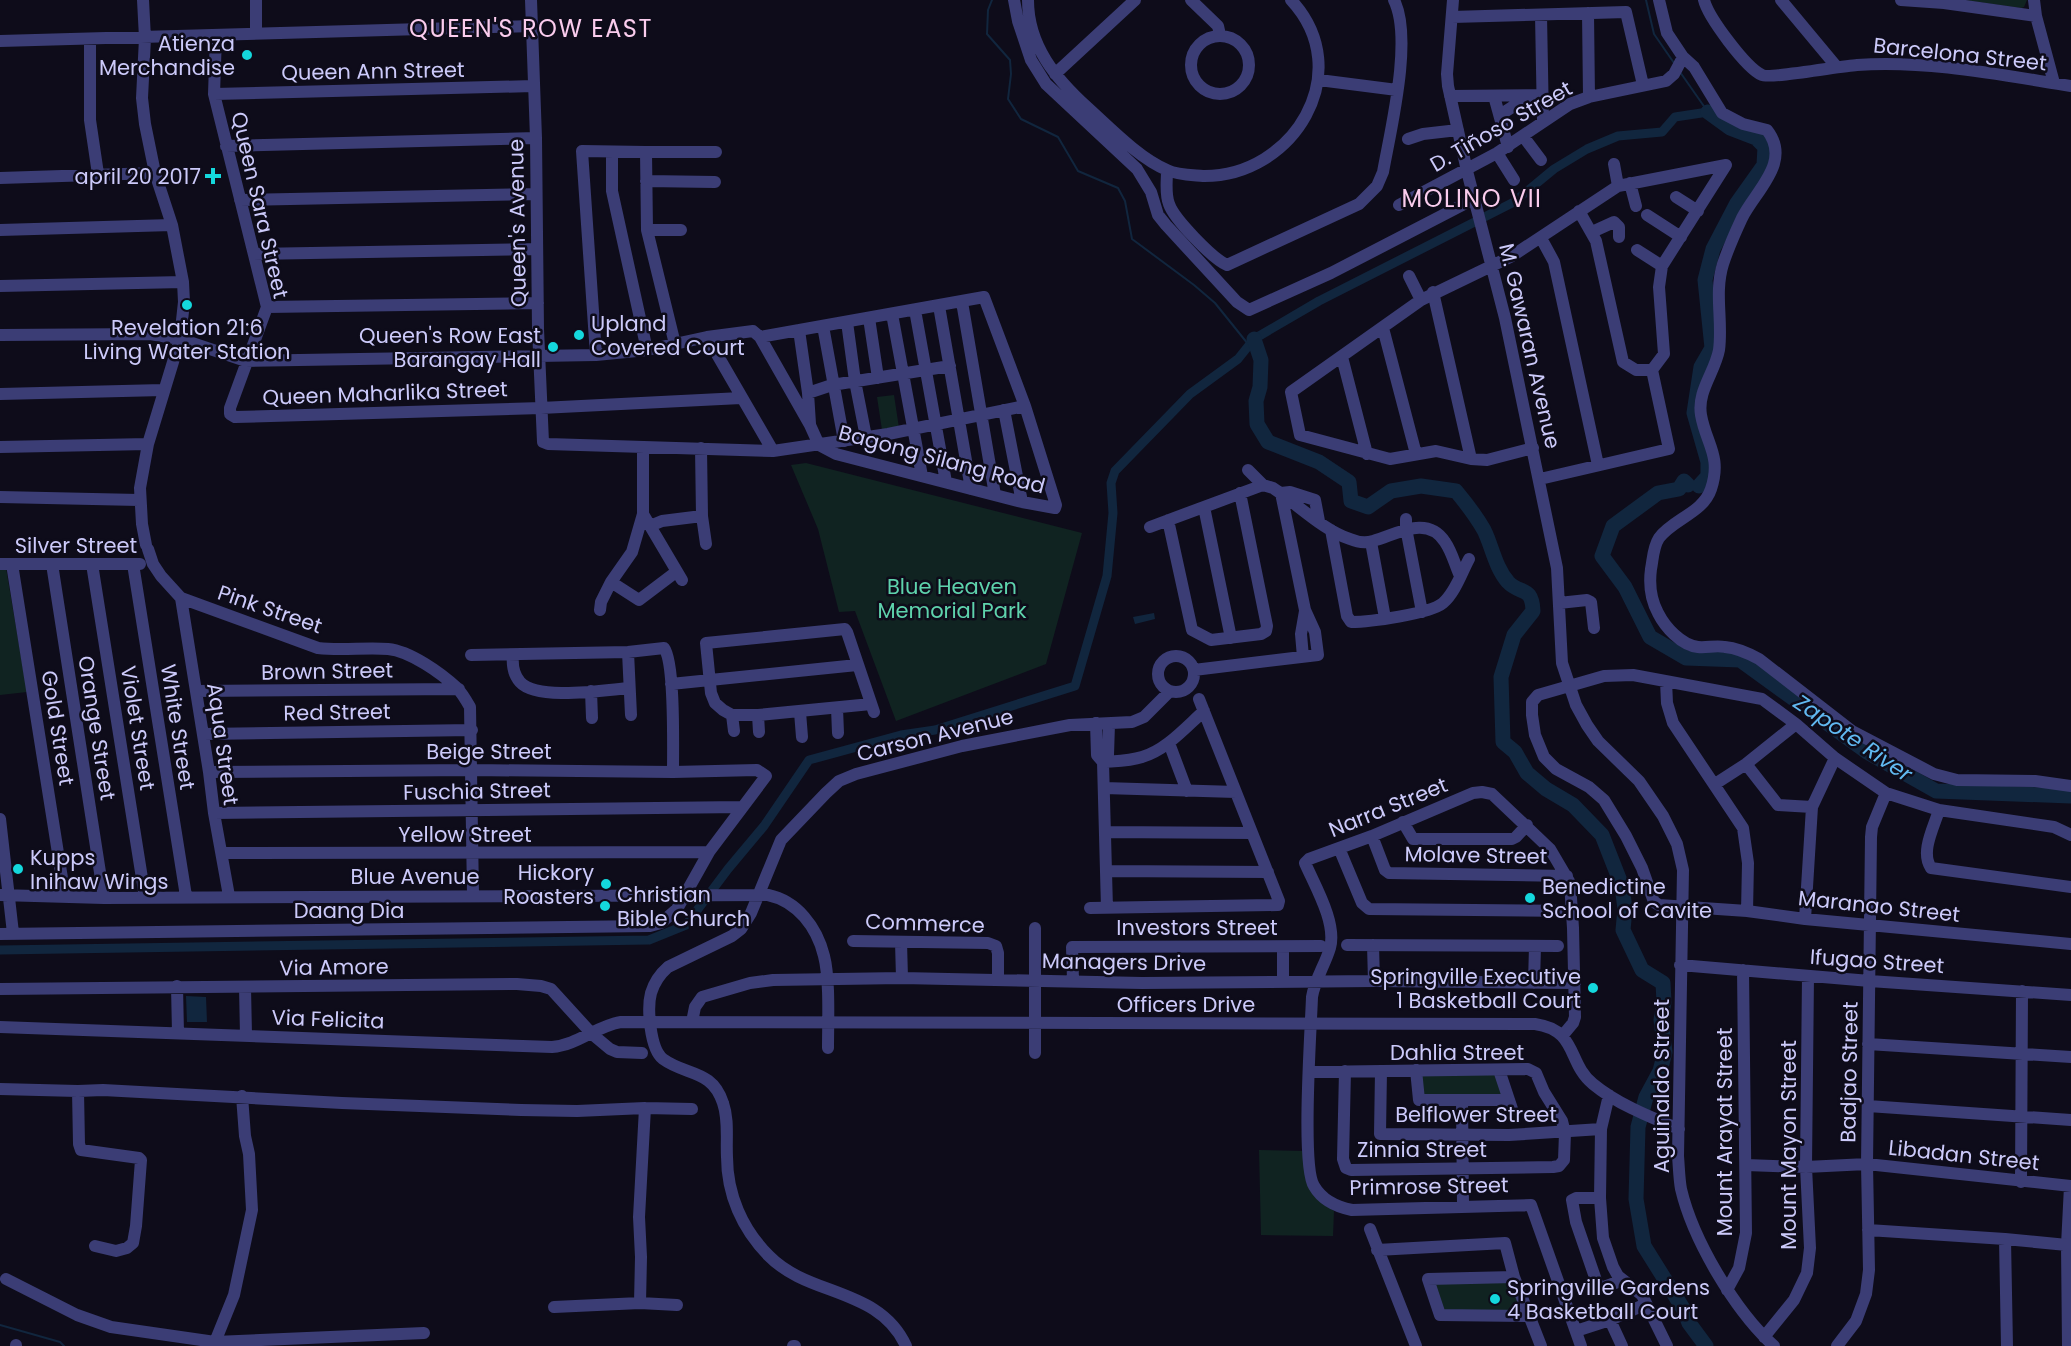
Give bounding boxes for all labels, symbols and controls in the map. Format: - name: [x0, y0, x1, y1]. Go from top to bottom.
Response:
- district label: QUEEN'S ROW EAST: [409, 12, 653, 45]
- place label: Atienza Merchandise: [99, 29, 235, 82]
- street label: Barcelona Street: [1872, 30, 2048, 78]
- marker: Atienza Merchandise: [240, 48, 254, 62]
- street label: Queen Ann Street: [281, 55, 465, 87]
- street label: D. Tiñoso Street: [1425, 73, 1577, 179]
- street label: Queen Sara Street: [224, 109, 296, 301]
- street label: Queen's Avenue: [501, 139, 533, 307]
- place label: april 20 2017: [75, 162, 201, 191]
- marker: april 20 2017: [206, 169, 220, 183]
- district label: MOLINO VII: [1402, 182, 1542, 215]
- street label: M. Gawaran Avenue: [1492, 240, 1568, 452]
- marker: Revelation 21:6 Living Water Station: [180, 298, 194, 312]
- place label: Upland Covered Court: [591, 309, 745, 362]
- place label: Revelation 21:6 Living Water Station: [83, 313, 291, 366]
- place label: Queen's Row East Barangay Hall: [359, 321, 541, 374]
- marker: Upland Covered Court: [572, 328, 586, 342]
- marker: Queen's Row East Barangay Hall: [546, 340, 560, 354]
- street label: Queen Maharlika Street: [262, 374, 508, 412]
- street label: Bagong Silang Road: [836, 417, 1048, 501]
- street label: Silver Street: [15, 531, 137, 560]
- park label: Blue Heaven Memorial Park: [877, 572, 1027, 625]
- street label: Pink Street: [214, 578, 326, 640]
- street label: Orange Street: [71, 653, 123, 803]
- street label: Brown Street: [261, 655, 393, 687]
- street label: White Street: [154, 662, 202, 792]
- street label: Violet Street: [114, 664, 162, 792]
- street label: Gold Street: [35, 668, 81, 788]
- street label: Aqua Street: [200, 681, 246, 807]
- water label: Zapote River: [1787, 686, 1919, 790]
- street label: Red Street: [283, 697, 391, 727]
- street label: Carson Avenue: [854, 702, 1016, 768]
- street label: Beige Street: [426, 737, 552, 766]
- street label: Narra Street: [1324, 770, 1452, 844]
- street label: Fuschia Street: [403, 775, 551, 807]
- street label: Yellow Street: [398, 820, 532, 849]
- street label: Molave Street: [1404, 839, 1548, 871]
- place label: Kupps Inihaw Wings: [30, 843, 169, 896]
- place label: Hickory Roasters: [503, 858, 594, 911]
- marker: Kupps Inihaw Wings: [11, 862, 25, 876]
- street label: Blue Avenue: [351, 862, 479, 891]
- place label: Benedictine School of Cavite: [1542, 872, 1712, 925]
- marker: Hickory Roasters: [599, 877, 613, 891]
- place label: Christian Bible Church: [617, 880, 750, 933]
- street label: Maranao Street: [1797, 883, 1961, 929]
- marker: Benedictine School of Cavite: [1523, 891, 1537, 905]
- street label: Daang Dia: [294, 896, 404, 925]
- marker: Christian Bible Church: [598, 899, 612, 913]
- street label: Commerce: [865, 906, 985, 940]
- street label: Investors Street: [1116, 913, 1278, 942]
- street label: Ifugao Street: [1809, 942, 1945, 980]
- street label: Managers Drive: [1042, 946, 1206, 978]
- street label: Via Amore: [279, 952, 389, 982]
- place label: Springville Executive 1 Basketball Court: [1370, 962, 1581, 1015]
- marker: Springville Executive 1 Basketball Court: [1586, 981, 1600, 995]
- street label: Officers Drive: [1117, 990, 1255, 1019]
- street label: Aguinaldo Street: [1647, 999, 1676, 1173]
- street label: Badjao Street: [1833, 1001, 1865, 1143]
- street label: Via Felicita: [271, 1003, 385, 1035]
- street label: Mount Arayat Street: [1710, 1028, 1739, 1236]
- street label: Dahlia Street: [1390, 1038, 1524, 1067]
- street label: Mount Mayon Street: [1774, 1040, 1803, 1250]
- street label: Belflower Street: [1395, 1100, 1557, 1129]
- street label: Libadan Street: [1887, 1133, 2041, 1177]
- street label: Zinnia Street: [1357, 1135, 1487, 1164]
- street label: Primrose Street: [1349, 1170, 1509, 1202]
- place label: Springville Gardens 4 Basketball Court: [1507, 1273, 1710, 1326]
- marker: Springville Gardens 4 Basketball Court: [1488, 1292, 1502, 1306]

